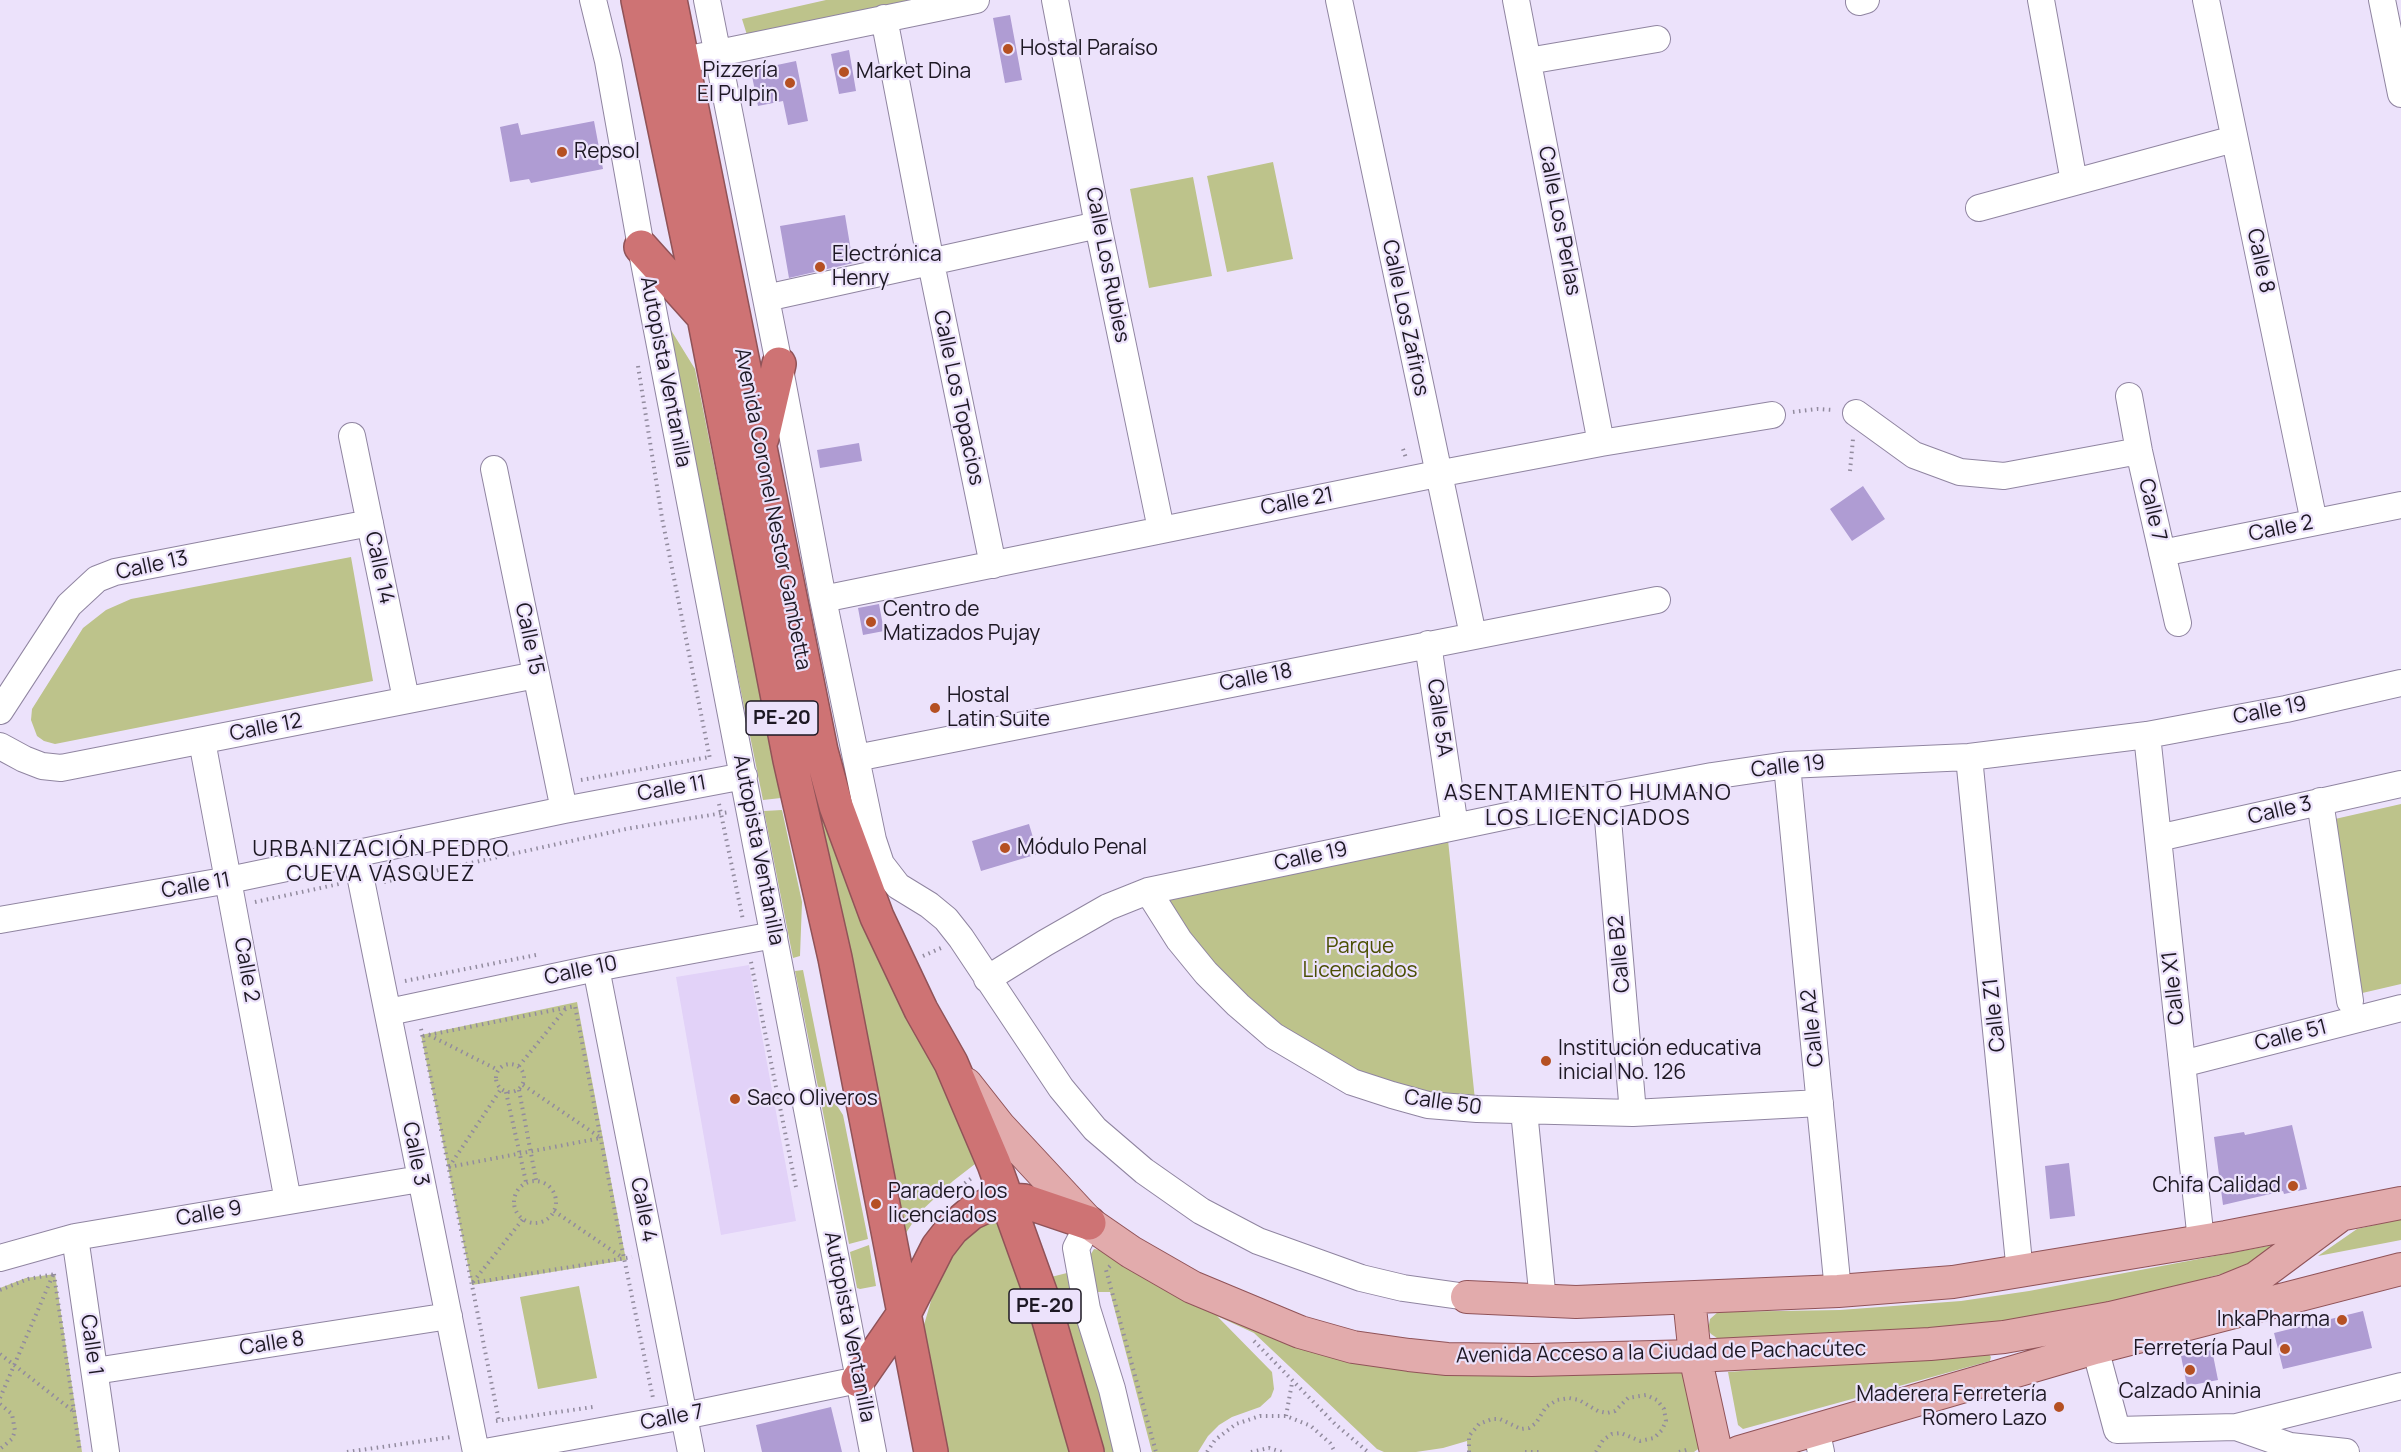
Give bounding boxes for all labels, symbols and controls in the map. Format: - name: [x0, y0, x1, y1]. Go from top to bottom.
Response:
- place label: Hostal Paraíso: [1020, 36, 1158, 62]
- marker: Hostal Paraíso: [1001, 42, 1015, 56]
- place label: Pizzería El Pulpin: [697, 58, 778, 108]
- place label: Market Dina: [856, 59, 971, 85]
- marker: Market Dina: [837, 65, 851, 79]
- marker: Pizzería El Pulpin: [783, 76, 797, 90]
- place label: Repsol: [574, 139, 640, 165]
- street label: Calle Los Perlas: [1532, 144, 1586, 298]
- marker: Repsol: [555, 145, 569, 159]
- street label: Calle Los Rubies: [1080, 185, 1134, 345]
- street label: Calle 8: [2241, 227, 2279, 295]
- street label: Calle Los Zafiros: [1376, 238, 1434, 398]
- place label: Electrónica Henry: [832, 242, 942, 292]
- marker: Electrónica Henry: [813, 260, 827, 274]
- street label: Autopista Ventanilla: [634, 275, 696, 469]
- street label: Calle Los Topacios: [927, 308, 989, 488]
- street label: Avenida Coronel Nestor Gambetta: [728, 346, 816, 672]
- street label: Calle 7: [2133, 476, 2171, 544]
- street label: Calle 21: [1259, 483, 1335, 521]
- street label: Calle 2: [2247, 510, 2315, 548]
- street label: Calle 14: [359, 529, 399, 607]
- street label: Calle 13: [114, 546, 190, 586]
- place label: Centro de Matizados Pujay: [883, 597, 1040, 647]
- street label: Calle 15: [509, 601, 549, 677]
- marker: Centro de Matizados Pujay: [864, 615, 878, 629]
- street label: Calle 18: [1218, 659, 1294, 697]
- street label: Calle 5A: [1421, 677, 1457, 759]
- place label: Hostal Latin Suite: [947, 683, 1050, 733]
- street label: Calle 19: [2231, 692, 2309, 730]
- road number: PE-20: [746, 701, 818, 735]
- marker: Hostal Latin Suite: [928, 701, 942, 715]
- street label: Calle 12: [228, 709, 304, 747]
- street label: Calle 19: [1750, 751, 1826, 783]
- street label: Autopista Ventanilla: [727, 753, 789, 947]
- street label: Calle 11: [636, 771, 708, 807]
- district label: ASENTAMIENTO HUMANO LOS LICENCIADOS: [1444, 781, 1732, 832]
- street label: Calle 3: [2246, 791, 2314, 831]
- place label: Módulo Penal: [1017, 835, 1147, 861]
- district label: URBANIZACIÓN PEDRO CUEVA VÁSQUEZ: [252, 837, 510, 888]
- street label: Calle 19: [1272, 837, 1350, 877]
- marker: Módulo Penal: [998, 841, 1012, 855]
- street label: Calle 11: [160, 868, 232, 904]
- street label: Calle B2: [1604, 914, 1636, 994]
- park label: Parque Licenciados: [1303, 934, 1417, 984]
- street label: Calle 2: [228, 936, 264, 1004]
- street label: Calle X1: [2158, 950, 2190, 1026]
- street label: Calle 10: [542, 951, 620, 991]
- street label: Calle Z1: [1979, 977, 2011, 1053]
- street label: Calle A2: [1796, 988, 1830, 1068]
- street label: Calle 51: [2252, 1015, 2330, 1057]
- place label: Institución educativa inicial No. 126: [1558, 1036, 1761, 1086]
- marker: Institución educativa inicial No. 126: [1539, 1054, 1553, 1068]
- street label: Calle 50: [1403, 1085, 1483, 1121]
- place label: Saco Oliveros: [747, 1086, 878, 1112]
- marker: Saco Oliveros: [728, 1092, 742, 1106]
- street label: Calle 3: [396, 1120, 434, 1188]
- place label: Chifa Calidad: [2153, 1173, 2281, 1199]
- street label: Calle 4: [624, 1176, 662, 1244]
- place label: Paradero los licenciados: [888, 1179, 1008, 1229]
- marker: Chifa Calidad: [2286, 1179, 2300, 1193]
- street label: Calle 9: [174, 1196, 244, 1232]
- marker: Paradero los licenciados: [869, 1197, 883, 1211]
- street label: Autopista Ventanilla: [818, 1230, 880, 1424]
- road number: PE-20: [1009, 1289, 1081, 1323]
- place label: InkaPharma: [2217, 1307, 2330, 1333]
- street label: Calle 1: [74, 1313, 108, 1377]
- marker: InkaPharma: [2335, 1313, 2349, 1327]
- street label: Calle 8: [238, 1326, 306, 1362]
- place label: Ferretería Paul: [2133, 1336, 2273, 1362]
- street label: Avenida Acceso a la Ciudad de Pachacútec: [1456, 1337, 1866, 1369]
- marker: Ferretería Paul: [2278, 1342, 2292, 1356]
- marker: Calzado Aninia: [2183, 1363, 2197, 1377]
- place label: Calzado Aninia: [2119, 1379, 2261, 1405]
- place label: Maderera Ferretería Romero Lazo: [1856, 1382, 2047, 1432]
- street label: Calle 7: [638, 1400, 706, 1436]
- marker: Maderera Ferretería Romero Lazo: [2052, 1400, 2066, 1414]

